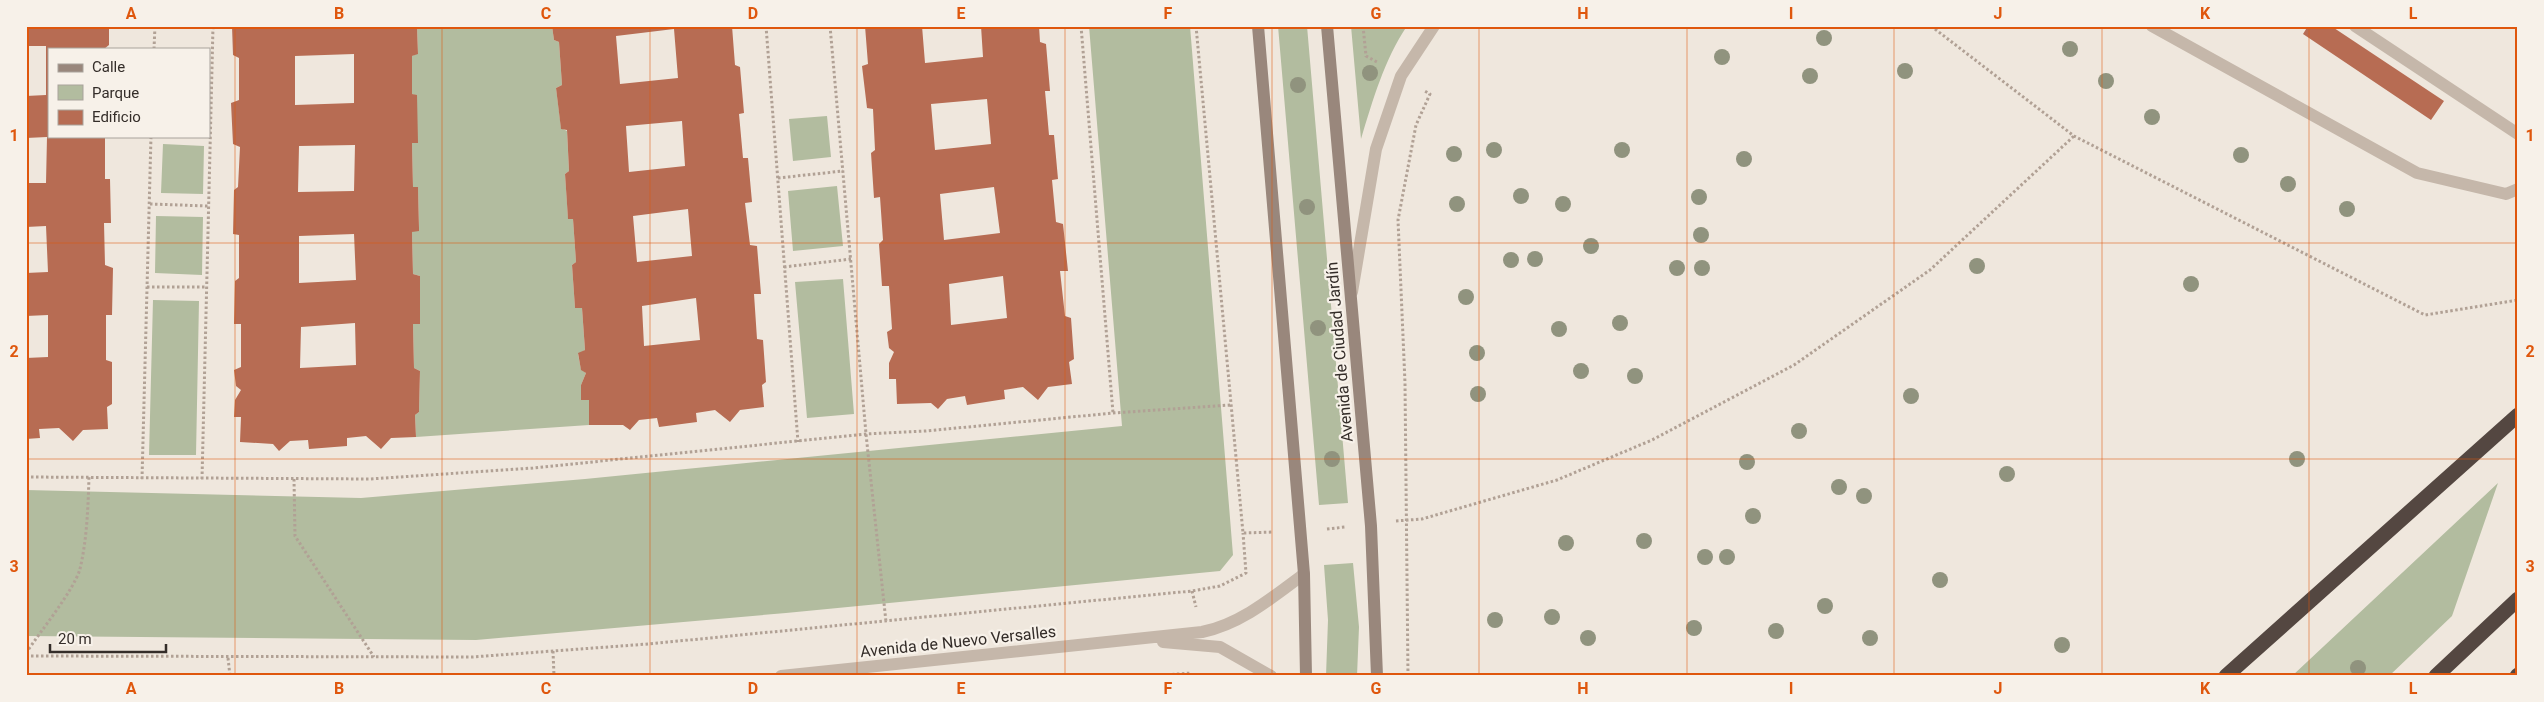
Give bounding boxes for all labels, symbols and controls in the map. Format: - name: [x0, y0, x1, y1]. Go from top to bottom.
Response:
- text: A: [126, 4, 137, 23]
- text: B: [334, 4, 344, 23]
- text: C: [541, 4, 551, 23]
- text: D: [748, 4, 758, 23]
- text: E: [957, 4, 966, 23]
- text: F: [1164, 4, 1173, 23]
- text: G: [1371, 4, 1382, 23]
- text: H: [1577, 4, 1589, 23]
- text: I: [1789, 4, 1793, 23]
- text: J: [1994, 4, 2002, 23]
- text: K: [2200, 4, 2211, 23]
- text: L: [2409, 4, 2418, 23]
- legend: [48, 48, 210, 138]
- text: Calle: [92, 58, 125, 76]
- text: Parque: [92, 84, 139, 102]
- text: Edificio: [92, 108, 141, 126]
- text: 1: [9, 126, 19, 145]
- text: 1: [2525, 126, 2535, 145]
- street label: Avenida de Ciudad Jardín: [1322, 261, 1357, 443]
- text: 2: [9, 342, 19, 361]
- text: 2: [2525, 342, 2535, 361]
- text: 3: [9, 557, 19, 576]
- text: 3: [2525, 557, 2535, 576]
- scale bar: [50, 622, 166, 654]
- street label: Avenida de Nuevo Versalles: [859, 622, 1057, 661]
- text: 20 m: [58, 630, 92, 648]
- text: A: [126, 679, 137, 698]
- text: B: [334, 679, 344, 698]
- text: C: [541, 679, 551, 698]
- text: D: [748, 679, 758, 698]
- text: E: [957, 679, 966, 698]
- text: F: [1164, 679, 1173, 698]
- text: G: [1371, 679, 1382, 698]
- text: H: [1577, 679, 1589, 698]
- text: I: [1789, 679, 1793, 698]
- text: J: [1994, 679, 2002, 698]
- text: K: [2200, 679, 2211, 698]
- text: L: [2409, 679, 2418, 698]

